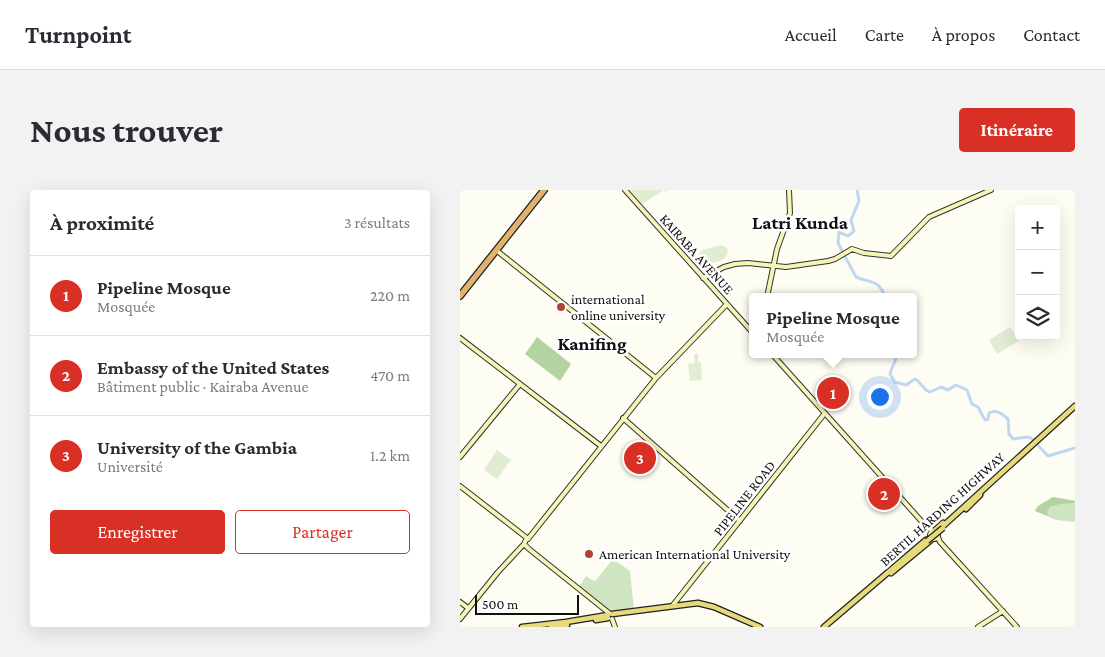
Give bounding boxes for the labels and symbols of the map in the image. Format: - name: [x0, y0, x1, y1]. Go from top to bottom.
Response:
- street label: KAIRABA AVENUE: [657, 211, 738, 298]
- district label: Latri Kunda: [752, 212, 849, 233]
- place label: international online university: [571, 291, 666, 323]
- marker: international online university: [555, 301, 567, 313]
- district label: Kanifing: [557, 333, 627, 354]
- pin: 1: [817, 374, 849, 412]
- your location: [867, 384, 893, 410]
- pin: 3: [624, 439, 656, 477]
- street label: BERTIL HARDING HIGHWAY: [876, 448, 1008, 569]
- street label: PIPELINE ROAD: [710, 457, 778, 539]
- pin: 2: [868, 475, 900, 513]
- place label: American International University: [599, 546, 791, 562]
- marker: American International University: [583, 548, 595, 560]
- scale bar: [475, 592, 579, 615]

